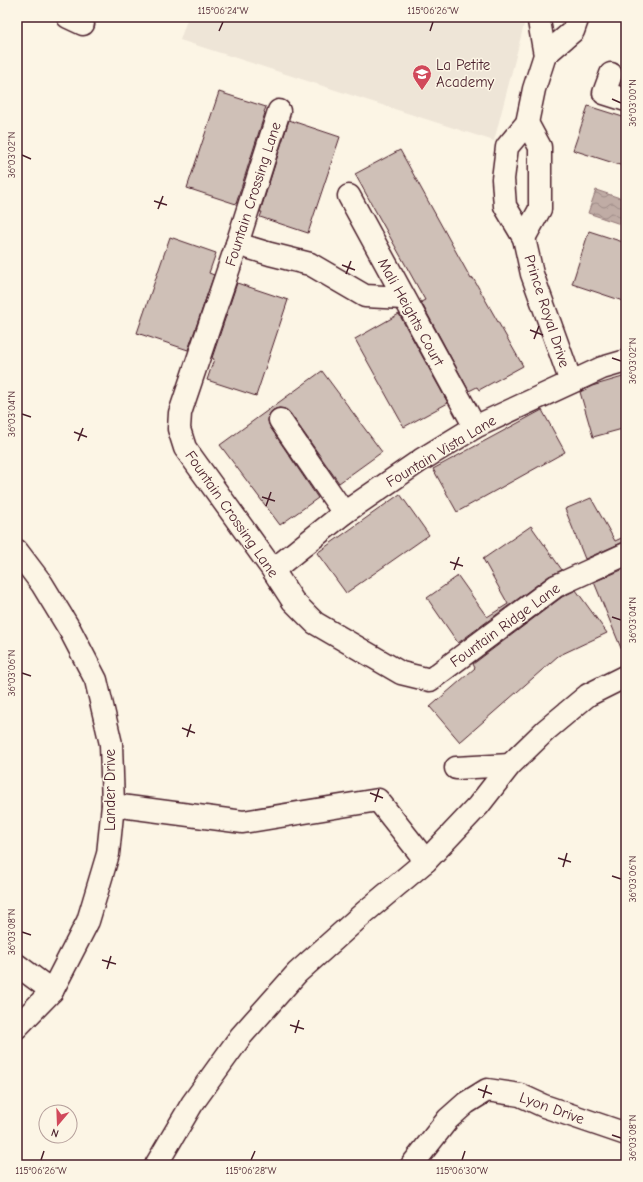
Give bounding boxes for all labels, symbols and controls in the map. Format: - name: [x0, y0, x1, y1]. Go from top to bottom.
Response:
- text: 115°06'24"W: [198, 5, 249, 17]
- text: 115°06'26"W: [407, 5, 459, 17]
- place label: La Petite Academy: [436, 56, 495, 91]
- school or university icon: La Petite Academy: [411, 63, 433, 91]
- text: 36°03'00"N: [627, 79, 639, 127]
- street label: Fountain Crossing Lane: [221, 119, 285, 268]
- text: 36°03'02"N: [6, 132, 18, 178]
- street label: Prince Royal Drive: [520, 252, 574, 370]
- street label: Mali Heights Court: [374, 255, 448, 370]
- text: 36°03'02"N: [627, 338, 639, 384]
- text: 36°03'04"N: [6, 391, 18, 437]
- street label: Fountain Vista Lane: [383, 411, 500, 491]
- street label: Fountain Crossing Lane: [181, 447, 283, 581]
- street label: Fountain Ridge Lane: [446, 579, 564, 671]
- text: 36°03'04"N: [627, 597, 639, 643]
- text: 36°03'06"N: [6, 650, 18, 696]
- street label: Lander Drive: [101, 749, 119, 831]
- text: 36°03'06"N: [627, 856, 639, 902]
- text: 36°03'08"N: [6, 909, 18, 955]
- street label: Lyon Drive: [517, 1088, 587, 1128]
- north arrow: [38, 1104, 78, 1144]
- text: 36°03'08"N: [627, 1115, 639, 1161]
- text: N: [49, 1126, 60, 1140]
- text: 115°06'26"W: [15, 1165, 67, 1177]
- text: 115°06'28"W: [225, 1165, 277, 1177]
- text: 115°06'30"W: [436, 1165, 488, 1177]

